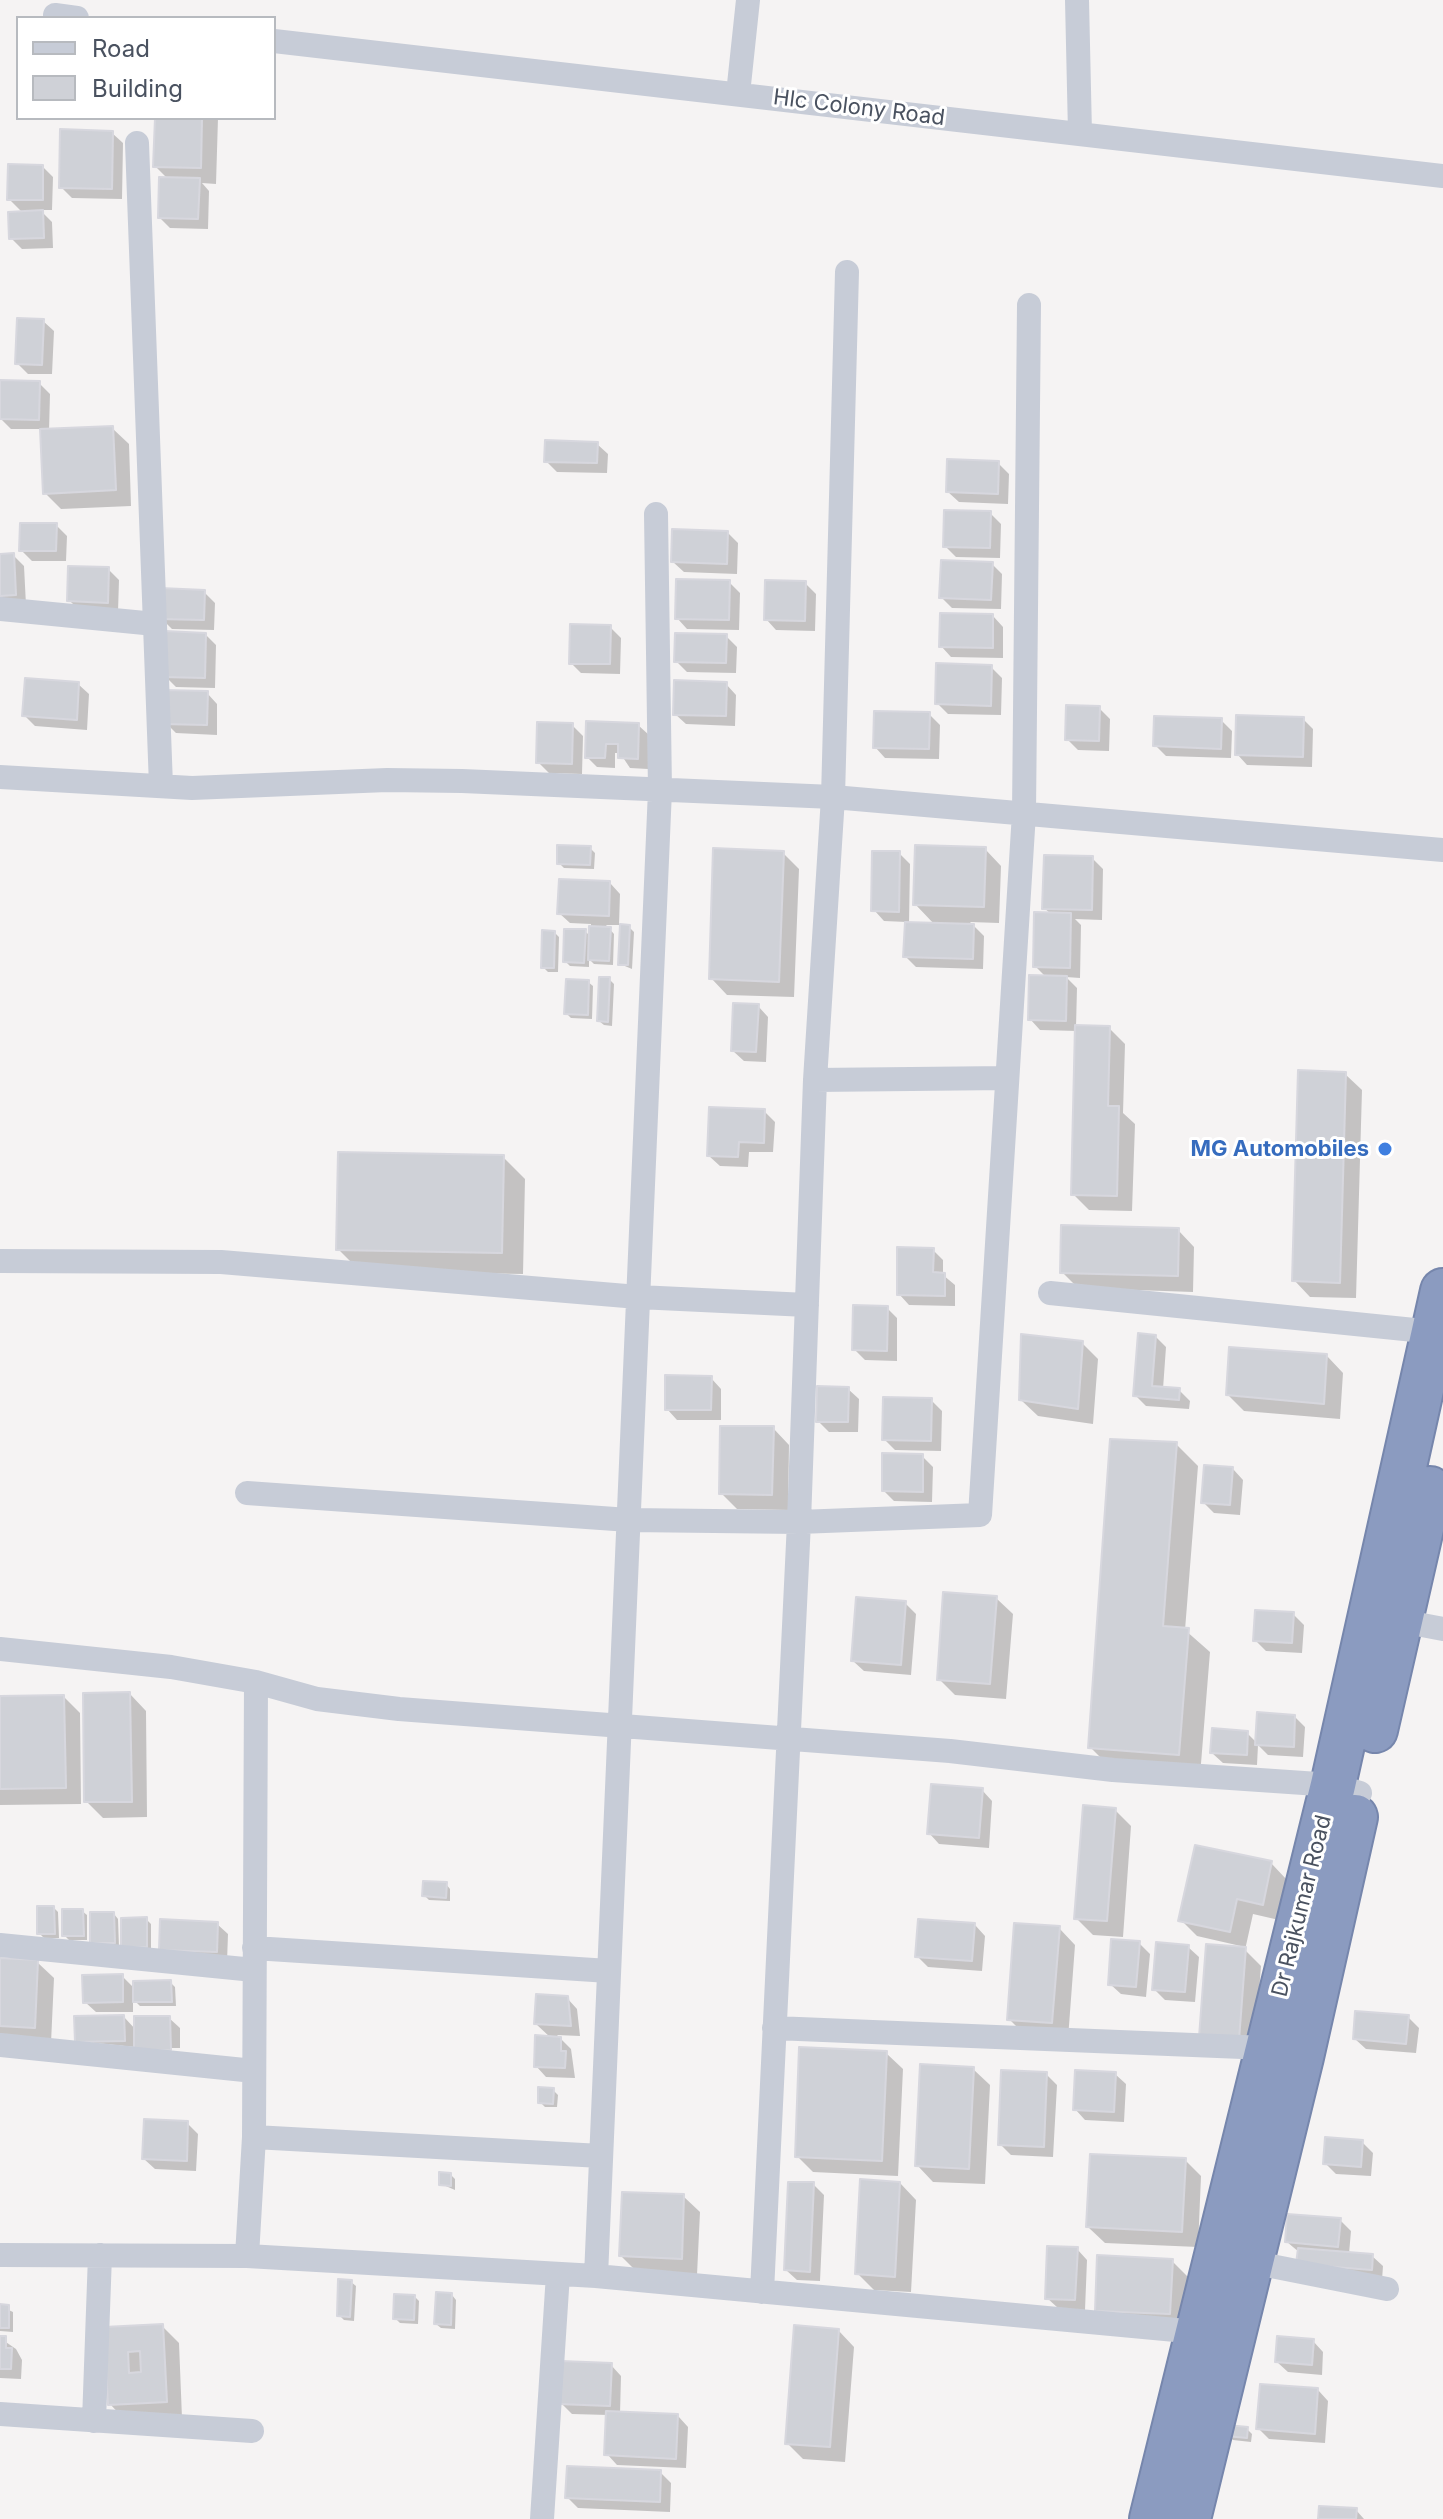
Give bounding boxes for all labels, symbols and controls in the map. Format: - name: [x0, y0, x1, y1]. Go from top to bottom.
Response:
- legend: [16, 16, 276, 120]
- text: Road: [92, 34, 150, 63]
- text: Building: [92, 74, 183, 103]
- street label: Hlc Colony Road: [772, 84, 946, 132]
- place label: MG Automobiles: [1191, 1136, 1369, 1162]
- marker: MG Automobiles: [1376, 1140, 1394, 1158]
- street label: Dr Rajkumar Road: [1267, 1812, 1337, 2000]

